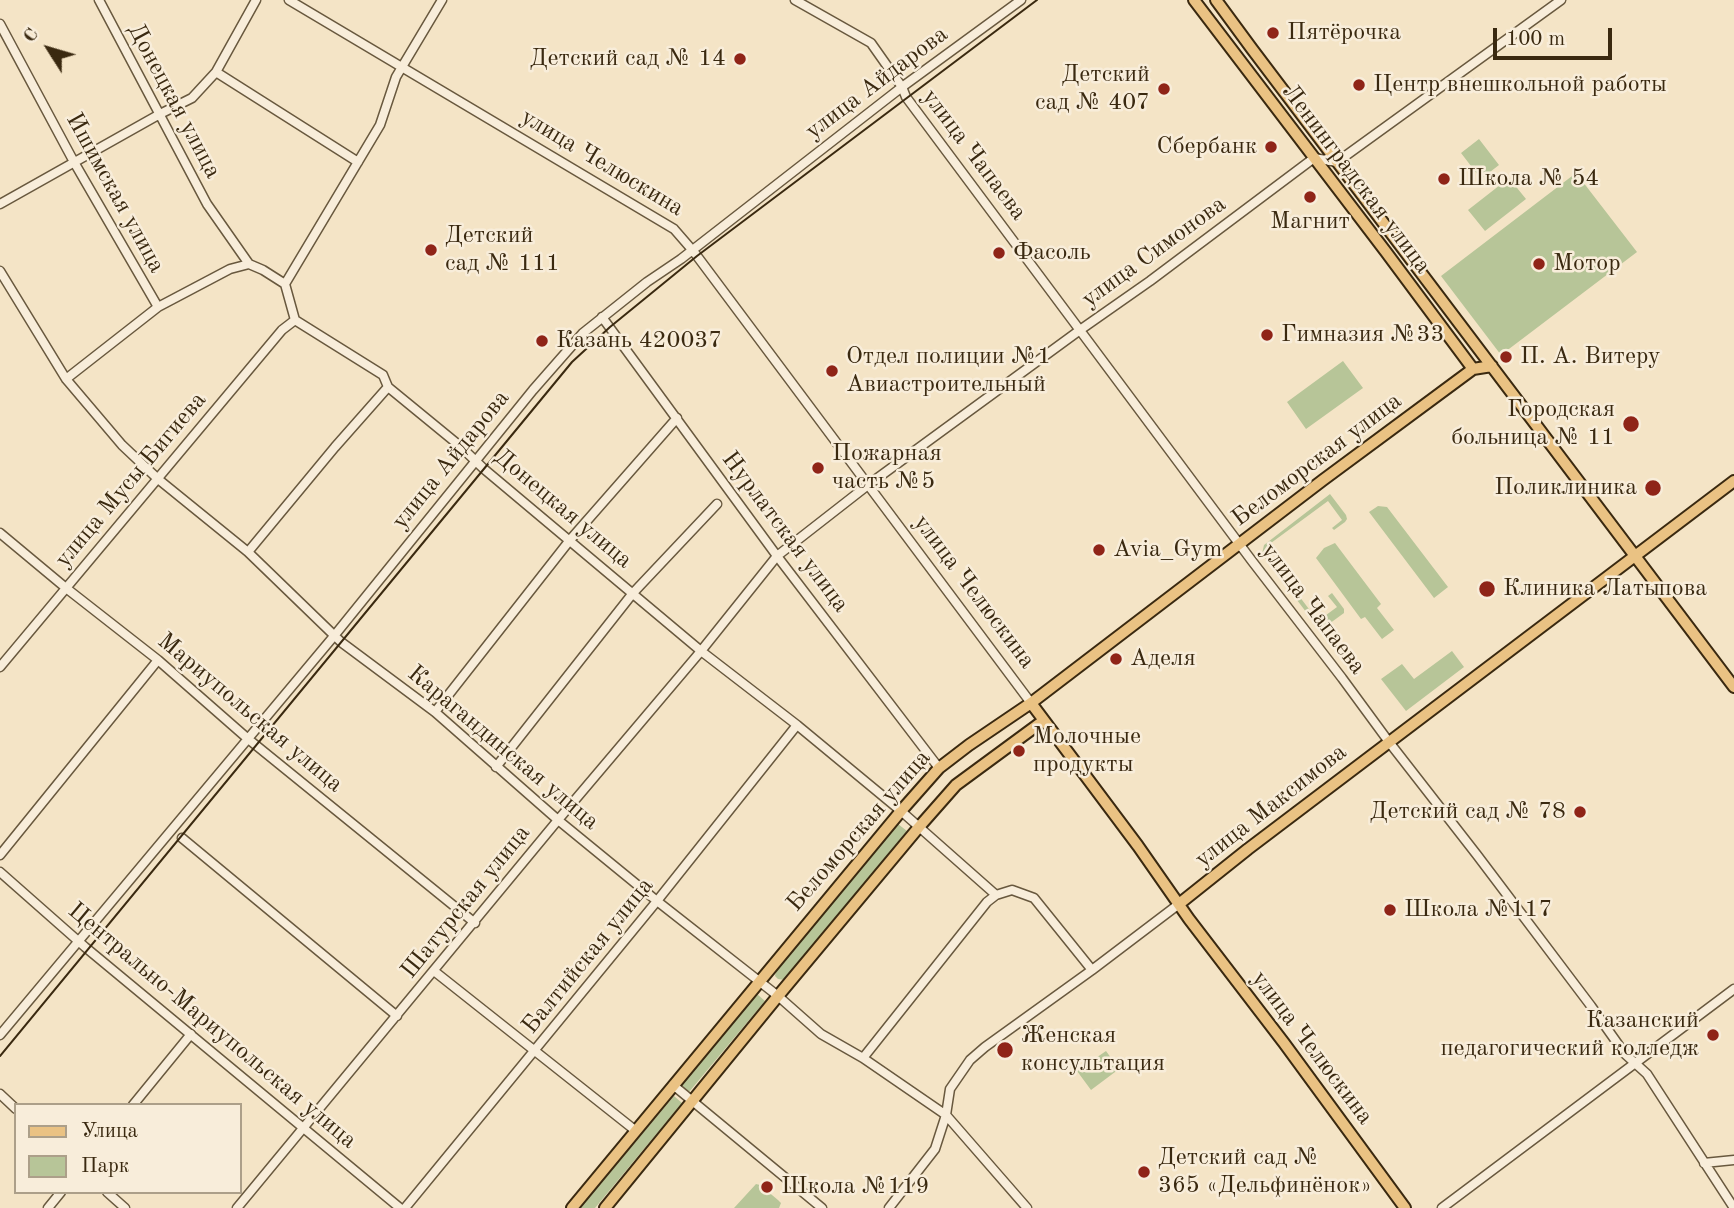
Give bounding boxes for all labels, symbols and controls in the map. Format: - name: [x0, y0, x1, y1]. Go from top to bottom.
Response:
- north arrow: [14, 14, 84, 84]
- scale bar: [1496, 14, 1615, 58]
- street label: Донецкая улица: [121, 19, 227, 183]
- place label: Пятёрочка: [1287, 19, 1401, 47]
- street label: улица Айдарова: [800, 20, 954, 146]
- text: С: [20, 25, 43, 47]
- marker: Пятёрочка: [1265, 25, 1281, 41]
- text: 100 m: [1506, 29, 1565, 50]
- place label: Детский сад № 14: [530, 45, 726, 73]
- marker: Детский сад № 14: [732, 51, 748, 67]
- place label: Детский сад № 407: [1035, 61, 1150, 117]
- place label: Центр внешкольной работы: [1373, 71, 1667, 99]
- marker: Центр внешкольной работы: [1351, 77, 1367, 93]
- street label: Ленинградская улица: [1275, 78, 1437, 280]
- marker: Детский сад № 407: [1156, 81, 1172, 97]
- street label: улица Чапаева: [915, 84, 1033, 226]
- street label: улица Челюскина: [515, 103, 689, 223]
- street label: Ишимская улица: [59, 108, 171, 278]
- place label: Сбербанк: [1157, 133, 1257, 161]
- marker: Сбербанк: [1263, 139, 1279, 155]
- place label: Школа № 54: [1458, 165, 1599, 193]
- marker: Школа № 54: [1436, 171, 1452, 187]
- marker: Магнит: [1302, 189, 1318, 205]
- street label: улица Симонова: [1076, 190, 1232, 314]
- place label: Магнит: [1270, 208, 1350, 236]
- place label: Детский сад № 111: [445, 222, 560, 278]
- place label: Фасоль: [1013, 239, 1091, 267]
- marker: Детский сад № 111: [423, 242, 439, 258]
- marker: Фасоль: [991, 245, 1007, 261]
- place label: Мотор: [1553, 250, 1621, 278]
- marker: Мотор: [1531, 256, 1547, 272]
- place label: Гимназия №33: [1281, 321, 1444, 349]
- place label: Казань 420037: [556, 327, 722, 355]
- marker: Гимназия №33: [1259, 327, 1275, 343]
- marker: Казань 420037: [534, 333, 550, 349]
- place label: Отдел полиции №1 Авиастроительный: [846, 343, 1051, 399]
- place label: П. А. Витеру: [1520, 343, 1661, 371]
- marker: П. А. Витеру: [1498, 349, 1514, 365]
- marker: Отдел полиции №1 Авиастроительный: [824, 363, 840, 379]
- street label: улица Айдарова: [386, 385, 516, 535]
- street label: улица Мусы Бигиева: [49, 386, 213, 574]
- street label: Беломорская улица: [1226, 387, 1408, 533]
- place label: Городская больница № 11: [1451, 396, 1615, 452]
- marker: Городская больница № 11: [1621, 414, 1641, 434]
- place label: Пожарная часть №5: [832, 440, 942, 496]
- street label: Донецкая улица: [488, 443, 638, 575]
- street label: Нурлатская улица: [715, 446, 855, 618]
- marker: Пожарная часть №5: [810, 460, 826, 476]
- place label: Поликлиника: [1494, 474, 1637, 502]
- marker: Поликлиника: [1643, 478, 1663, 498]
- street label: улица Челюскина: [907, 509, 1041, 675]
- place label: Avia_Gym: [1113, 536, 1222, 564]
- street label: улица Чапаева: [1254, 538, 1372, 680]
- marker: Avia_Gym: [1091, 542, 1107, 558]
- place label: Клиника Латыпова: [1503, 575, 1707, 603]
- marker: Клиника Латыпова: [1477, 579, 1497, 599]
- street label: Мариупольская улица: [151, 627, 349, 799]
- place label: Аделя: [1130, 645, 1196, 673]
- marker: Аделя: [1108, 651, 1124, 667]
- street label: Карагандинская улица: [401, 659, 605, 837]
- place label: Молочные продукты: [1033, 723, 1141, 779]
- street label: улица Максимова: [1189, 738, 1353, 874]
- marker: Молочные продукты: [1011, 743, 1027, 759]
- street label: Беломорская улица: [781, 744, 937, 918]
- place label: Детский сад № 78: [1370, 798, 1566, 826]
- marker: Детский сад № 78: [1572, 804, 1588, 820]
- street label: Шатурская улица: [395, 819, 537, 985]
- street label: Балтийская улица: [516, 872, 660, 1040]
- place label: Школа №117: [1404, 896, 1552, 924]
- street label: Центрально-Мариупольская улица: [62, 897, 362, 1155]
- marker: Школа №117: [1382, 902, 1398, 918]
- street label: улица Челюскина: [1245, 965, 1379, 1131]
- place label: Казанский педагогический колледж: [1440, 1007, 1699, 1063]
- place label: Женская консультация: [1021, 1022, 1165, 1078]
- marker: Казанский педагогический колледж: [1705, 1027, 1721, 1043]
- marker: Женская консультация: [995, 1040, 1015, 1060]
- legend: [14, 1103, 242, 1194]
- text: Улица: [81, 1121, 138, 1142]
- place label: Детский сад № 365 «Дельфинёнок»: [1158, 1144, 1372, 1200]
- text: Парк: [81, 1156, 129, 1177]
- marker: Детский сад № 365 «Дельфинёнок»: [1136, 1164, 1152, 1180]
- place label: Школа №119: [781, 1173, 929, 1201]
- marker: Школа №119: [759, 1179, 775, 1195]

